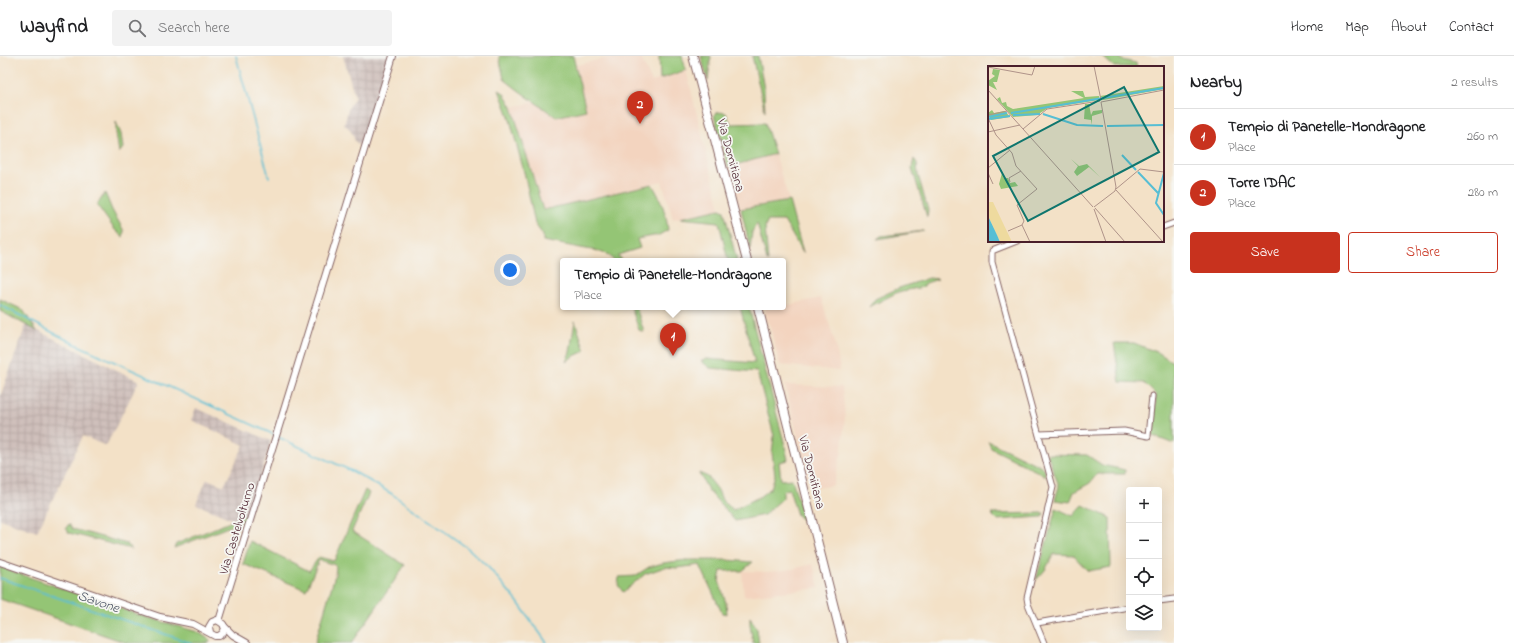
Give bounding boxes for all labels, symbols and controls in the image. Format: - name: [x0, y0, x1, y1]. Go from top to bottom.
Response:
- search box: [112, 10, 392, 46]
- text: Wayfind: [20, 14, 88, 41]
- icon: search: [126, 17, 148, 39]
- text: Search here: [158, 17, 230, 39]
- text: Home: [1291, 17, 1323, 38]
- text: Map: [1345, 17, 1369, 38]
- text: About: [1391, 17, 1427, 38]
- text: Contact: [1449, 17, 1494, 38]
- inset map: [988, 66, 1164, 242]
- text: Nearby: [1190, 70, 1242, 95]
- text: 2 results: [1451, 73, 1498, 92]
- pin: 2: [627, 91, 653, 124]
- street label: Via Domitiana: [711, 116, 749, 194]
- text: Tempio di Panetelle-Mondragone: [1228, 116, 1426, 138]
- text: 1: [1201, 127, 1205, 146]
- text: 260 m: [1467, 127, 1498, 146]
- text: Place: [1228, 138, 1256, 157]
- text: Torre IDAC: [1228, 172, 1296, 194]
- text: 2: [1200, 183, 1206, 202]
- text: 280 m: [1468, 183, 1498, 202]
- text: Place: [1228, 194, 1256, 213]
- button: Save: [1190, 232, 1340, 273]
- button: Share: [1348, 232, 1498, 273]
- popup: [560, 258, 786, 310]
- your location: [500, 260, 520, 280]
- text: Tempio di Panetelle-Mondragone: [574, 264, 772, 286]
- text: Place: [574, 286, 602, 305]
- pin: 1: [660, 323, 686, 356]
- street label: Via Domitiana: [793, 433, 830, 511]
- street label: Via Castelvolturno: [214, 480, 260, 578]
- map controls: [1126, 487, 1162, 631]
- button: +: [1126, 487, 1162, 523]
- button: −: [1126, 523, 1162, 559]
- button: locate: [1126, 559, 1162, 595]
- water label: Savone: [75, 586, 123, 619]
- button: layers: [1126, 595, 1162, 631]

